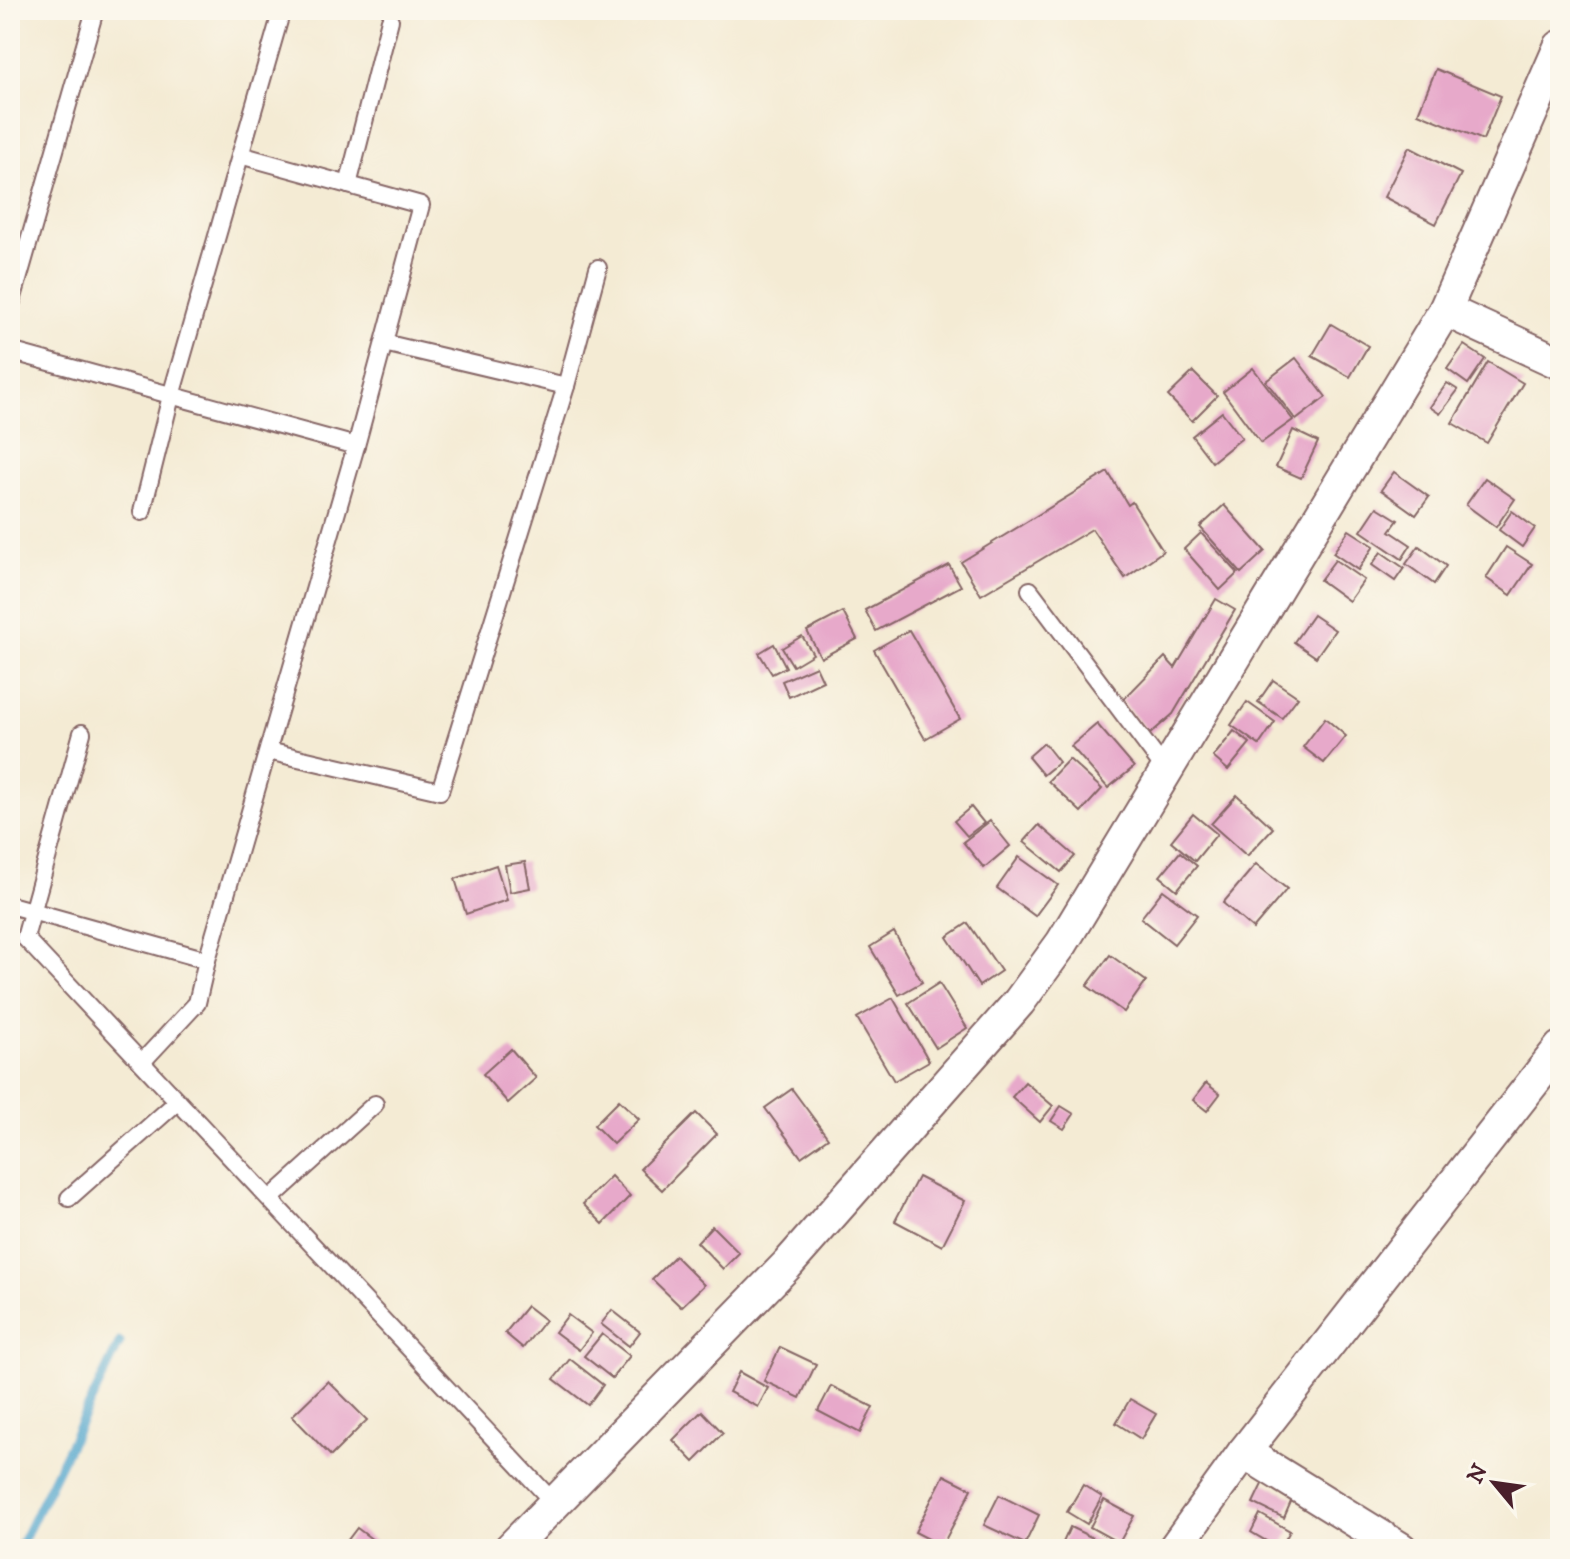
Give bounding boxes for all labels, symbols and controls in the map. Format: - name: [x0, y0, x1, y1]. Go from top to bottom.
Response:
- north arrow: [1454, 1443, 1534, 1523]
- text: N: [1462, 1460, 1494, 1488]

